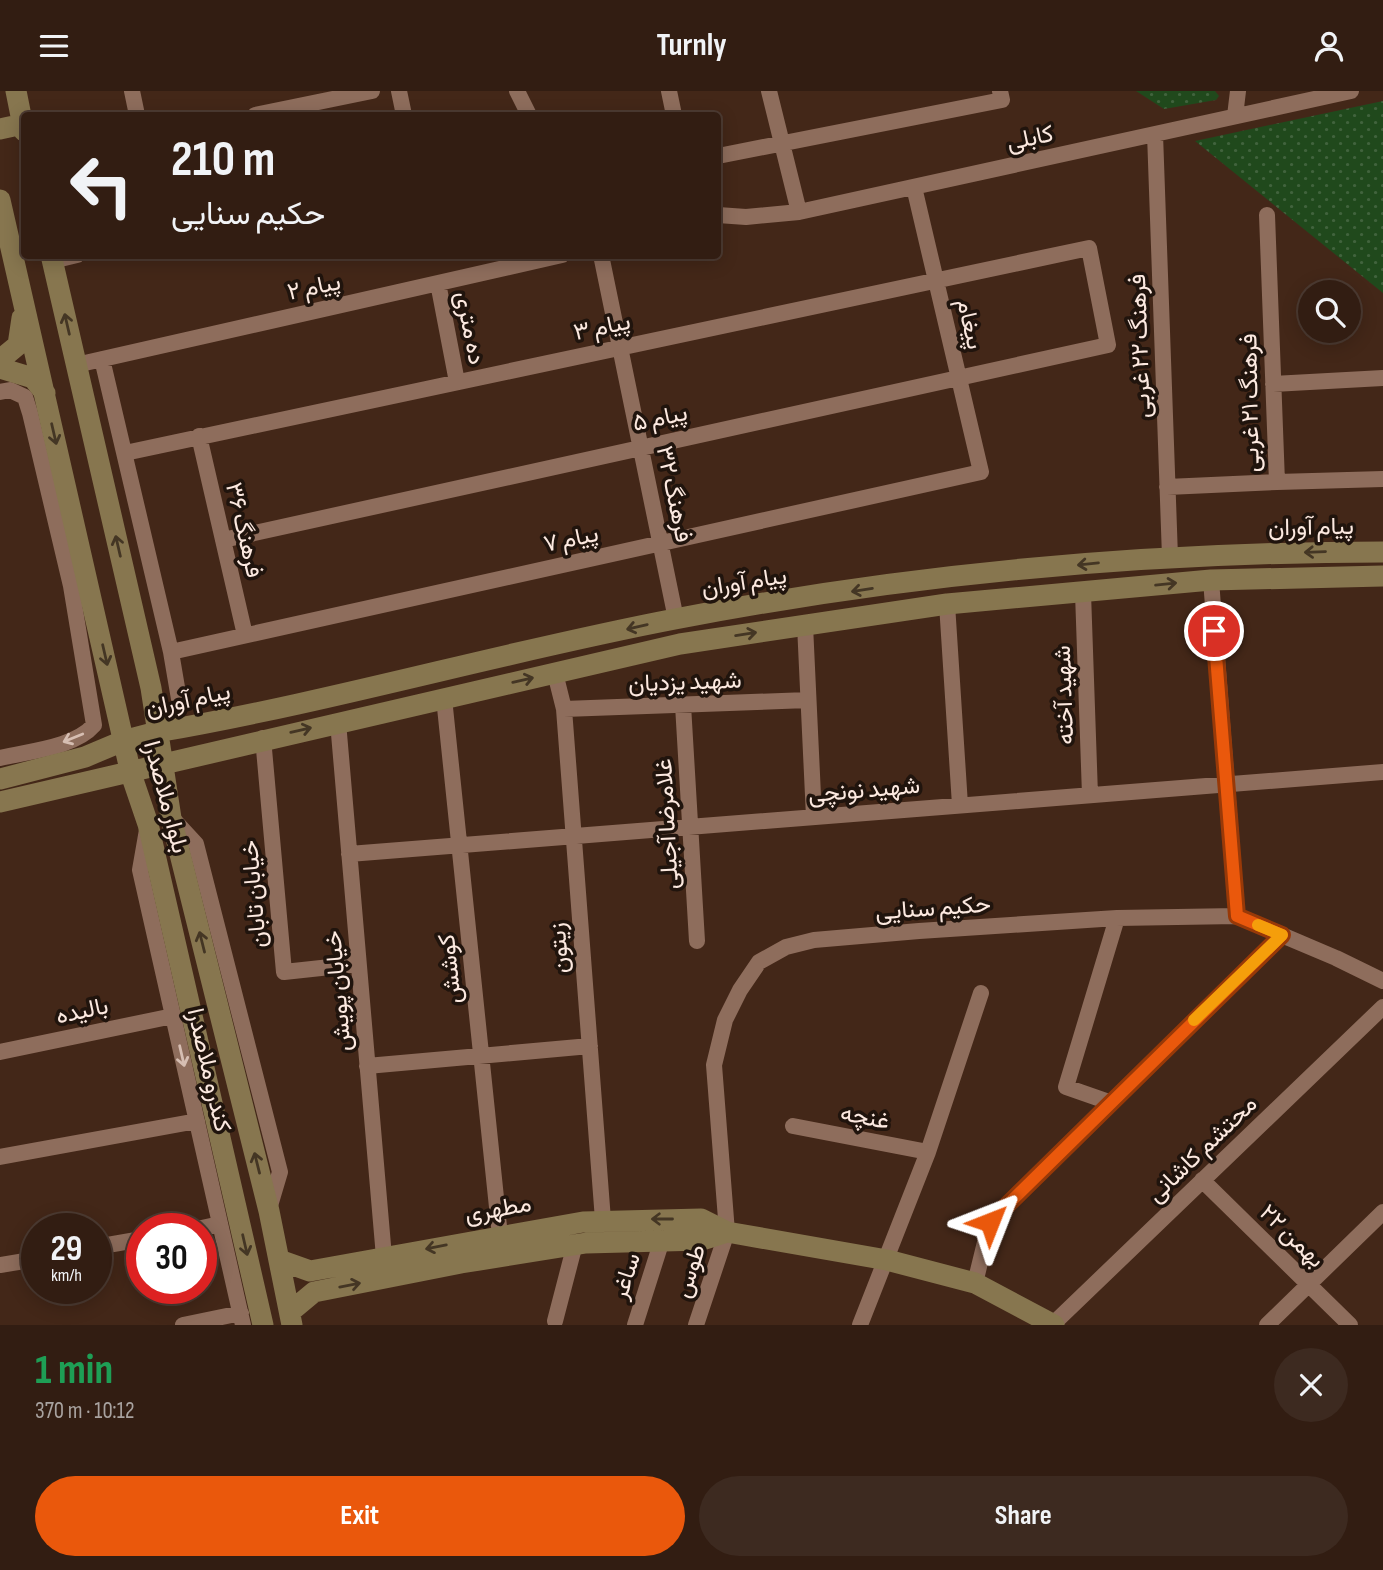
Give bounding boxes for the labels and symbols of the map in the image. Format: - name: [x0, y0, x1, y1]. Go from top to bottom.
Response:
- street label: کابلی: [1004, 119, 1056, 157]
- street label: پیام ۲: [285, 267, 344, 308]
- street label: فرهنگ ۲۲ غربی: [1123, 273, 1157, 419]
- street label: ده متری: [449, 289, 491, 367]
- street label: پیغام: [949, 296, 990, 352]
- street label: پیام ۳: [571, 307, 633, 348]
- one-way arrow: [60, 313, 73, 336]
- street label: فرهنگ ۲۱ غربی: [1234, 333, 1266, 473]
- street label: پیام ۵: [630, 398, 690, 439]
- one-way arrow: [48, 422, 62, 445]
- street label: فرهنگ ۳۲: [650, 443, 698, 545]
- street label: فرهنگ ۳۶: [219, 479, 269, 581]
- street label: پیام آوران: [1268, 512, 1354, 543]
- street label: پیام ۷: [541, 519, 601, 560]
- one-way arrow: [111, 535, 124, 558]
- one-way arrow: [1304, 546, 1327, 559]
- one-way arrow: [1077, 558, 1100, 571]
- street label: پیام آوران: [699, 561, 789, 604]
- one-way arrow: [1154, 578, 1177, 591]
- one-way arrow: [851, 584, 874, 597]
- pin: [1184, 601, 1244, 661]
- one-way arrow: [626, 621, 649, 635]
- one-way arrow: [734, 627, 757, 640]
- one-way arrow: [100, 644, 113, 666]
- street label: شهید آخته: [1048, 645, 1080, 745]
- street label: شهید یزدیان: [628, 666, 742, 698]
- one-way arrow: [511, 672, 534, 686]
- street label: پیام آوران: [143, 677, 233, 724]
- one-way arrow: [289, 723, 312, 736]
- one-way arrow: [63, 732, 85, 745]
- street label: بلوار ملاصدرا: [137, 738, 195, 856]
- street label: غلامرضا آجیلی: [649, 758, 685, 890]
- street label: شهید نونچی: [807, 771, 921, 810]
- street label: خیابان تابان: [235, 839, 273, 949]
- street label: حکیم سنایی: [874, 889, 992, 927]
- street label: زیتون: [543, 921, 575, 975]
- street label: خیابان پویش: [318, 929, 359, 1053]
- one-way arrow: [195, 931, 208, 954]
- street label: کوشش: [432, 933, 468, 1005]
- street label: بالیده: [53, 991, 111, 1031]
- street label: کندرو ملاصدرا: [181, 1005, 237, 1135]
- one-way arrow: [176, 1044, 190, 1067]
- street label: محتشم کاشانی: [1141, 1089, 1264, 1209]
- street label: غنچه: [838, 1098, 892, 1137]
- one-way arrow: [250, 1152, 263, 1175]
- position arrow: [953, 1185, 1027, 1259]
- street label: مطهری: [462, 1189, 534, 1229]
- street label: ۲۲ بهمن: [1253, 1198, 1331, 1274]
- one-way arrow: [650, 1212, 673, 1226]
- speed limit sign: 30: [126, 1213, 217, 1304]
- one-way arrow: [239, 1233, 252, 1256]
- one-way arrow: [425, 1240, 448, 1254]
- street label: طوس: [668, 1241, 712, 1301]
- street label: ساغر: [605, 1249, 647, 1304]
- one-way arrow: [338, 1277, 361, 1291]

